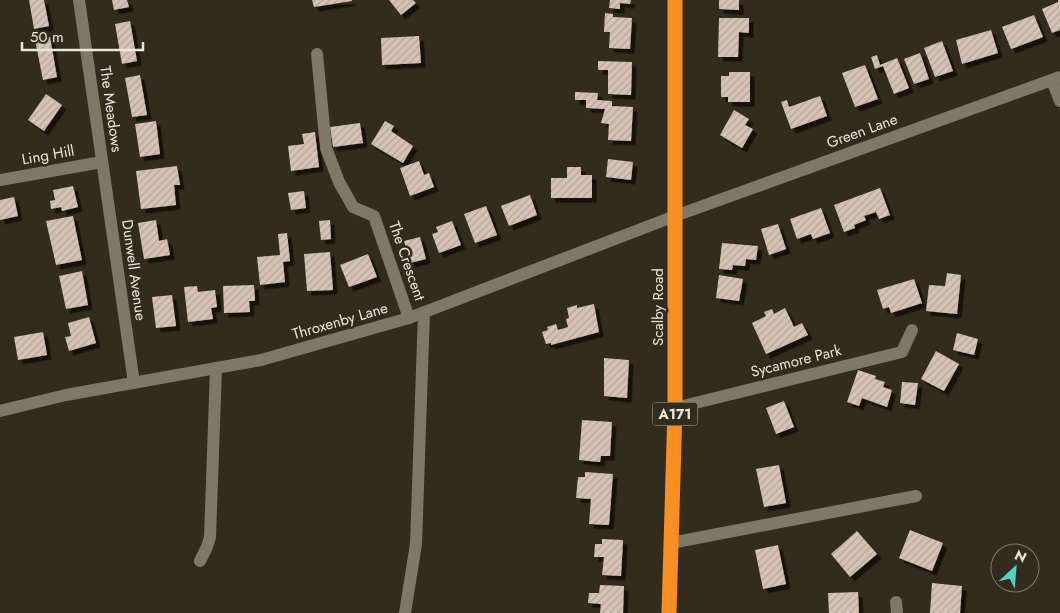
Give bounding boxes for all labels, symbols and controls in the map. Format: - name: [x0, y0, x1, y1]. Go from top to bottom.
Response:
- scale bar: [22, 20, 144, 52]
- text: 50 m: [30, 26, 64, 48]
- street label: The Meadows: [94, 64, 128, 154]
- street label: Green Lane: [823, 108, 901, 154]
- street label: Ling Hill: [20, 140, 76, 170]
- street label: Dunwell Avenue: [116, 218, 152, 322]
- street label: The Crescent: [383, 218, 431, 304]
- street label: Scalby Road: [647, 268, 669, 346]
- street label: Throxenby Lane: [290, 297, 391, 345]
- street label: Sycamore Park: [748, 339, 844, 383]
- road number: A171: [652, 402, 698, 426]
- north arrow: [990, 543, 1040, 593]
- text: N: [1011, 545, 1030, 568]

